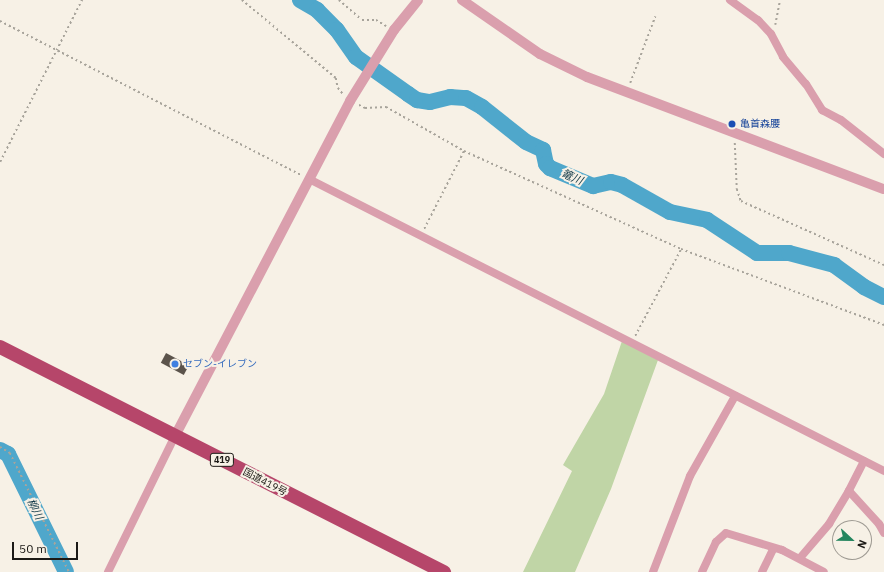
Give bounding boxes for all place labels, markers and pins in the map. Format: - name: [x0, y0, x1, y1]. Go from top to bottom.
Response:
- place label: 亀首森腰: [740, 118, 780, 130]
- marker: 亀首森腰: [727, 119, 737, 129]
- place label: セブン-イレブン: [183, 358, 257, 370]
- marker: セブン-イレブン: [170, 359, 180, 369]

